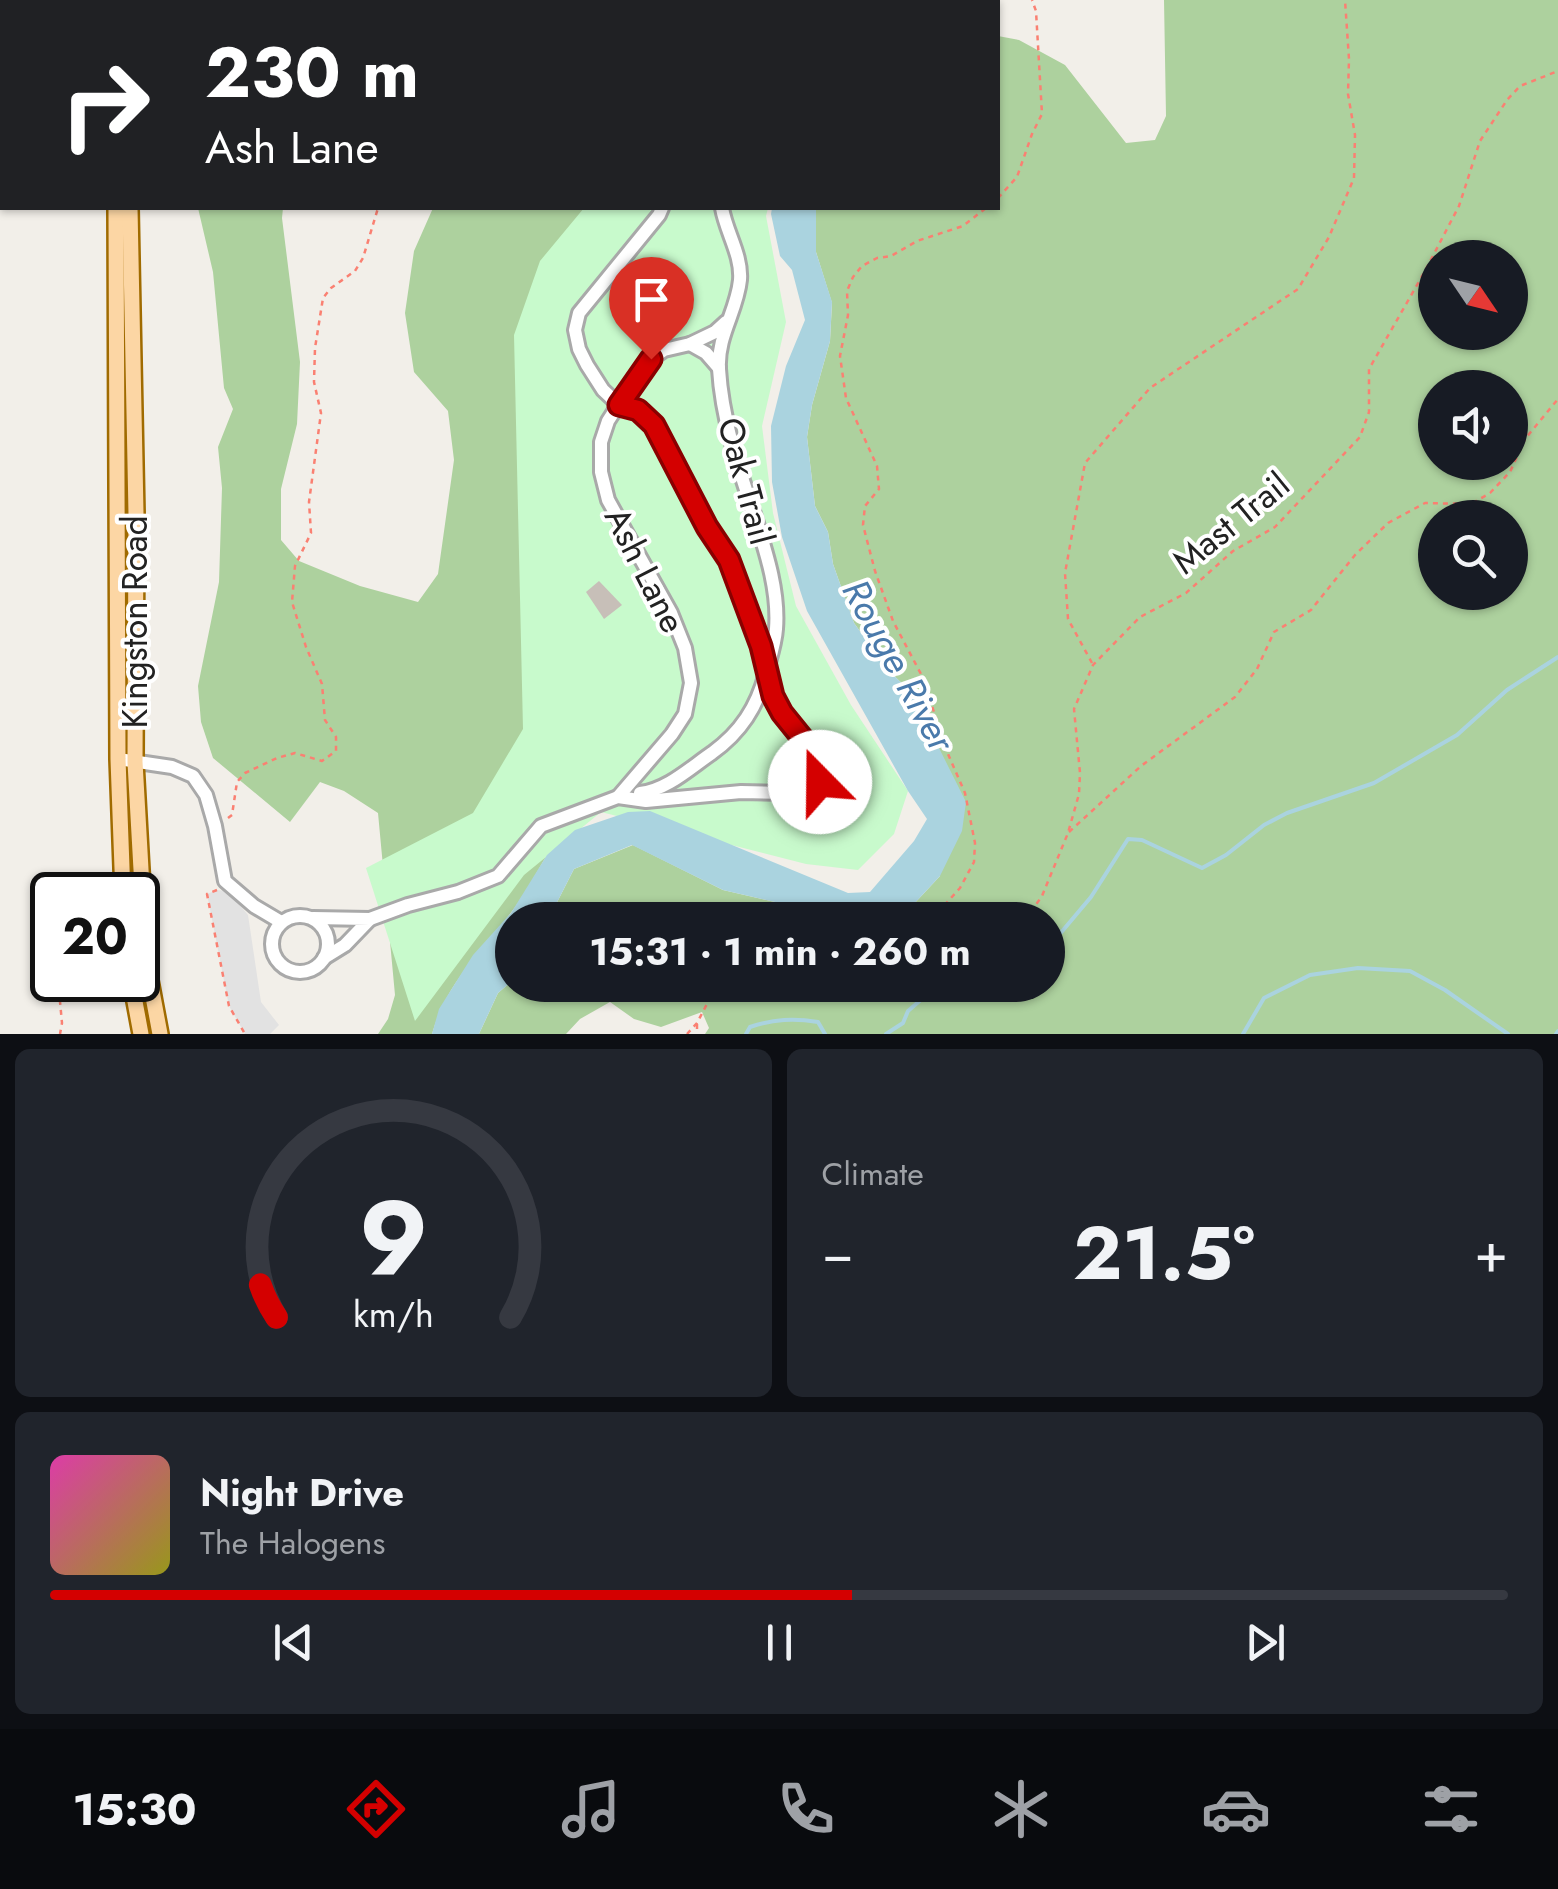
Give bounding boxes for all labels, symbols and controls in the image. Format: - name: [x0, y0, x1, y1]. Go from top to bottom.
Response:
- text: 230 m: [205, 22, 419, 123]
- icon: right: [40, 40, 170, 170]
- text: Ash Lane: [205, 115, 379, 180]
- north arrow: [1418, 240, 1528, 350]
- map controls: [1418, 240, 1528, 610]
- pin: [609, 257, 694, 360]
- icon: arrive: [624, 272, 679, 327]
- button: sound: [1418, 370, 1528, 480]
- street label: Oak Trail: [705, 412, 787, 550]
- street label: Mast Trail: [1162, 460, 1300, 586]
- street label: Ash Lane: [592, 498, 698, 642]
- button: search: [1418, 500, 1528, 610]
- street label: Kingston Road: [110, 515, 160, 729]
- water label: Rouge River: [829, 569, 970, 763]
- position arrow: [768, 730, 872, 834]
- speed limit sign: 20: [30, 872, 160, 1002]
- text: 15:31 · 1 min · 260 m: [589, 924, 971, 979]
- text: Climate: [822, 1151, 924, 1197]
- text: 9: [358, 1164, 428, 1314]
- text: 21.5°: [1073, 1199, 1255, 1307]
- text: −: [822, 1213, 854, 1293]
- text: +: [1474, 1213, 1508, 1293]
- text: km/h: [353, 1289, 434, 1340]
- text: Night Drive: [200, 1465, 404, 1520]
- text: The Halogens: [200, 1520, 385, 1566]
- icon: previous: [266, 1615, 321, 1670]
- icon: pause: [752, 1615, 807, 1670]
- icon: next: [1238, 1615, 1293, 1670]
- icon: directions: [341, 1774, 411, 1844]
- icon: music: [556, 1774, 626, 1844]
- icon: phone: [771, 1774, 841, 1844]
- icon: climate: [986, 1774, 1056, 1844]
- icon: car: [1201, 1774, 1271, 1844]
- icon: filters: [1416, 1774, 1486, 1844]
- text: 15:30: [72, 1777, 197, 1842]

